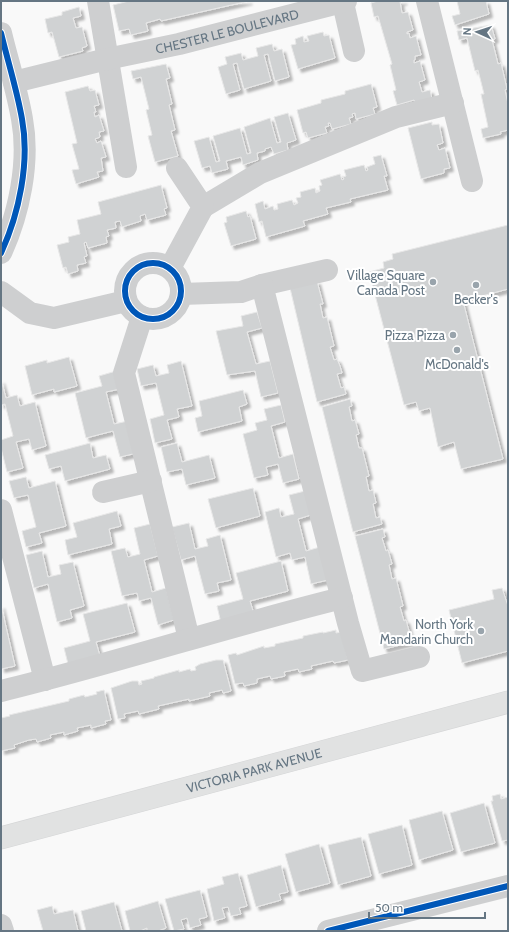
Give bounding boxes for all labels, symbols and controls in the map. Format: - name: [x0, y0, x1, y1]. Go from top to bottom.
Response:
- street label: CHESTER LE BOULEVARD: [154, 6, 300, 57]
- north arrow: [457, 12, 497, 52]
- text: N: [460, 27, 474, 36]
- place label: Village Square Canada Post: [347, 267, 426, 298]
- marker: Village Square Canada Post: [428, 277, 438, 287]
- marker: Becker's: [471, 280, 481, 290]
- place label: Becker's: [454, 291, 499, 307]
- place label: Pizza Pizza: [385, 327, 446, 343]
- marker: Pizza Pizza: [448, 330, 458, 340]
- marker: McDonald's: [452, 345, 462, 355]
- place label: McDonald's: [425, 356, 490, 372]
- place label: North York Mandarin Church: [380, 616, 473, 647]
- marker: North York Mandarin Church: [476, 626, 486, 636]
- street label: VICTORIA PARK AVENUE: [185, 744, 323, 796]
- scale bar: [369, 894, 485, 920]
- text: 50 m: [375, 900, 403, 915]

